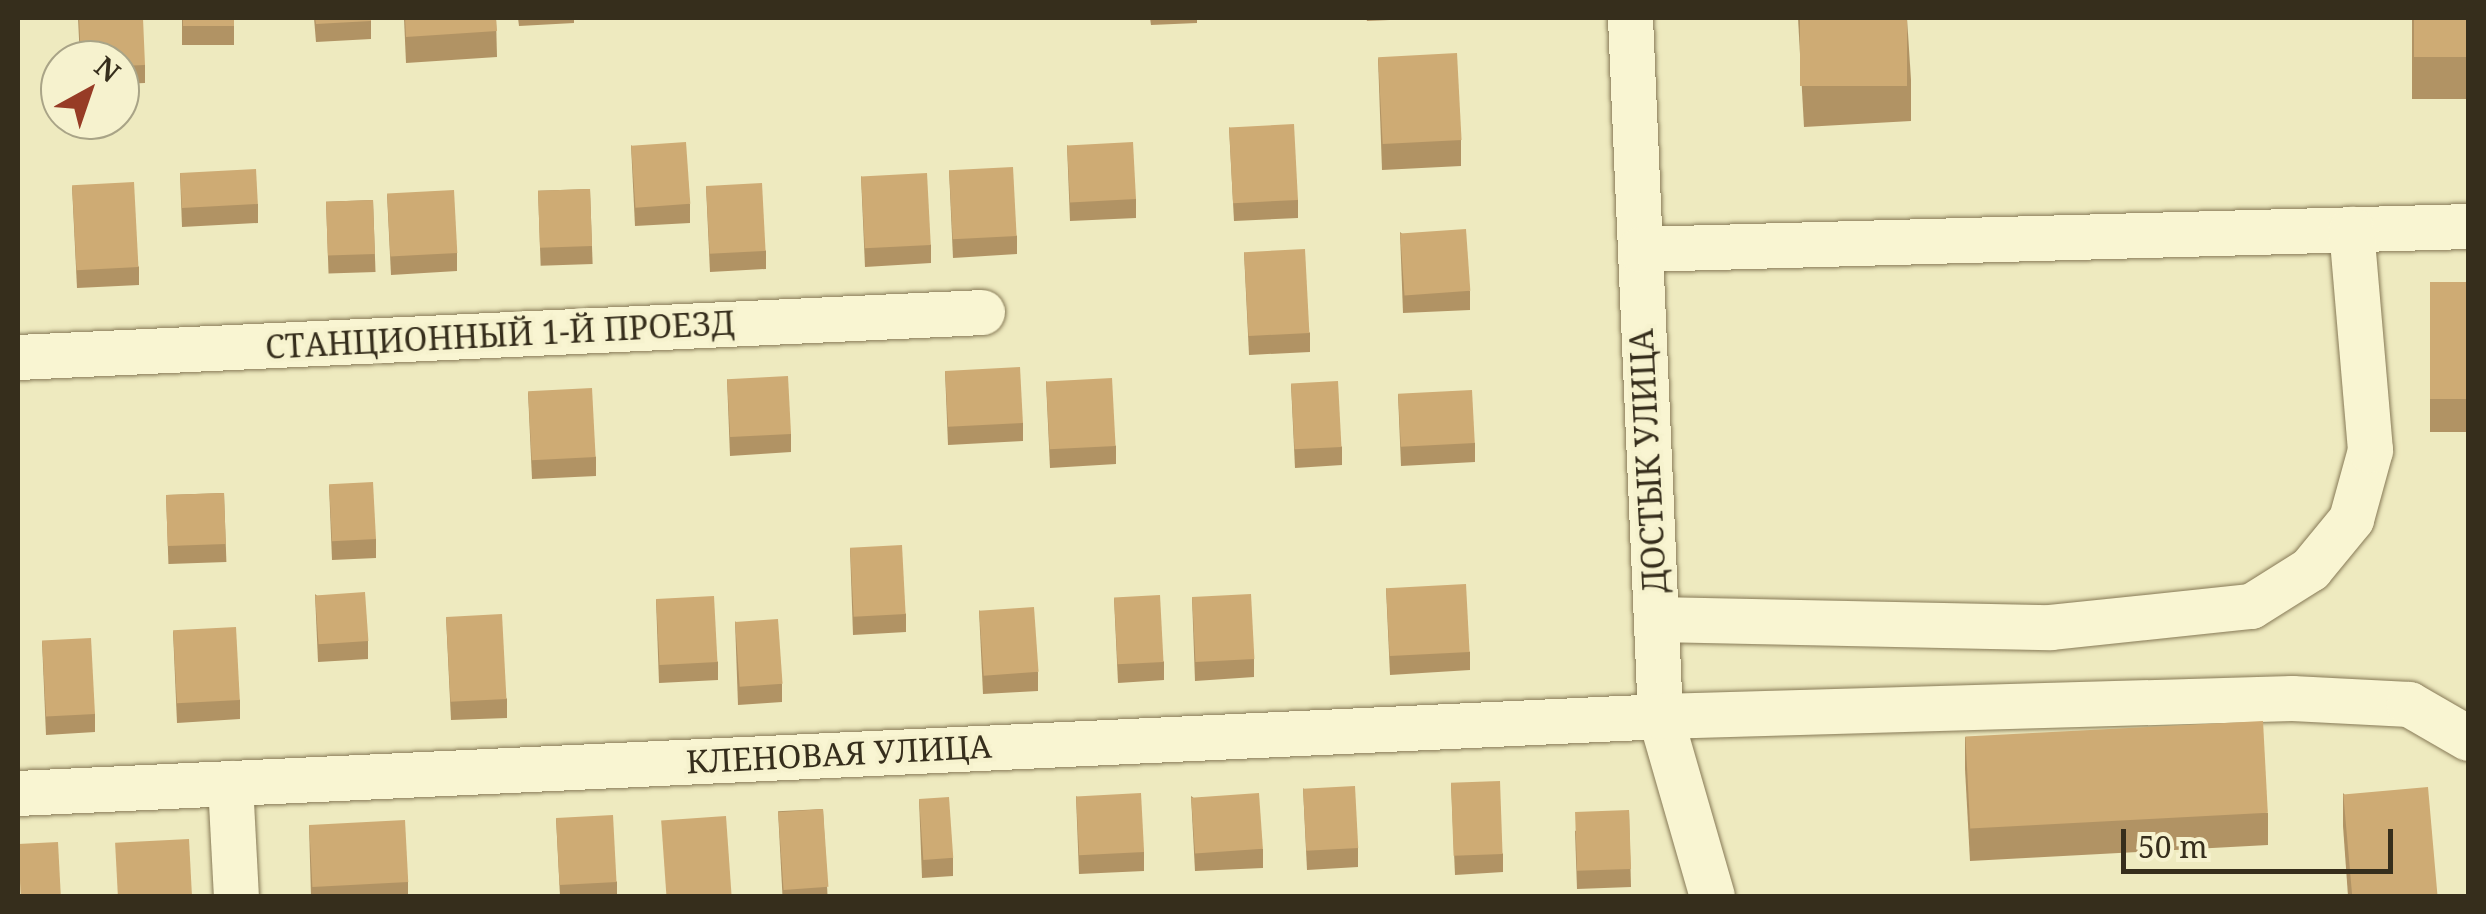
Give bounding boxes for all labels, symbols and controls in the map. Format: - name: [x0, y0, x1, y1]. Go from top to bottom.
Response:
- north arrow: [40, 40, 140, 140]
- text: N: [87, 47, 129, 90]
- street label: СТАНЦИОННЫЙ 1-Й ПРОЕЗД: [264, 304, 736, 366]
- street label: ДОСТЫК УЛИЦА: [1622, 328, 1674, 594]
- street label: КЛЕНОВАЯ УЛИЦА: [685, 727, 993, 781]
- scale bar: [2126, 809, 2398, 871]
- text: 50 m: [2138, 826, 2208, 867]

